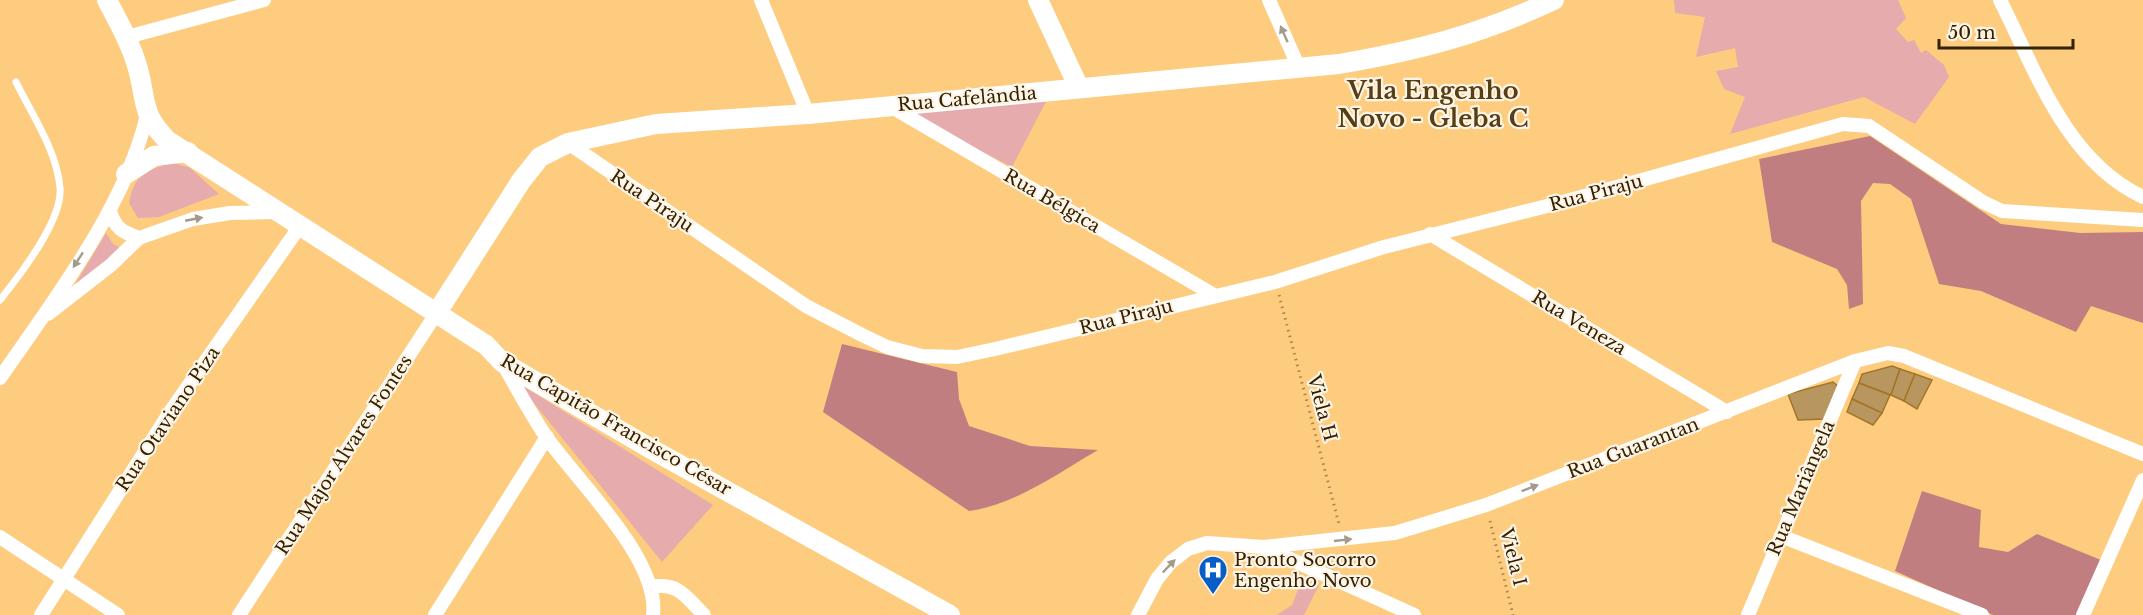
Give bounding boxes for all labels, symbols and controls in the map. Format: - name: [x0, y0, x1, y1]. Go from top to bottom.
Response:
- scale bar: [1939, 12, 2072, 50]
- text: 50 m: [1948, 22, 1996, 44]
- one-way arrow: [1278, 25, 1288, 43]
- district label: Vila Engenho Novo - Gleba C: [1338, 76, 1528, 133]
- street label: Rua Cafelândia: [897, 82, 1038, 116]
- street label: Rua Piraju: [606, 165, 698, 237]
- street label: Rua Bélgica: [1000, 165, 1104, 237]
- street label: Rua Piraju: [1547, 170, 1645, 216]
- one-way arrow: [185, 214, 204, 223]
- one-way arrow: [73, 252, 84, 268]
- street label: Rua Veneza: [1528, 286, 1630, 360]
- street label: Rua Piraju: [1077, 295, 1175, 339]
- street label: Rua Otaviano Piza: [111, 343, 225, 495]
- street label: Rua Capitão Francisco César: [497, 350, 736, 500]
- street label: Rua Major Alvares Fontes: [271, 351, 417, 559]
- street label: Viela H: [1302, 371, 1341, 444]
- street label: Rua Guarantan: [1564, 413, 1702, 483]
- street label: Rua Mariângela: [1763, 417, 1839, 559]
- one-way arrow: [1521, 483, 1539, 492]
- street label: Viela I: [1495, 525, 1531, 588]
- one-way arrow: [1333, 535, 1352, 545]
- place label: Pronto Socorro Engenho Novo: [1234, 549, 1376, 592]
- hospital icon: Pronto Socorro Engenho Novo: [1197, 554, 1229, 596]
- one-way arrow: [1162, 558, 1176, 573]

